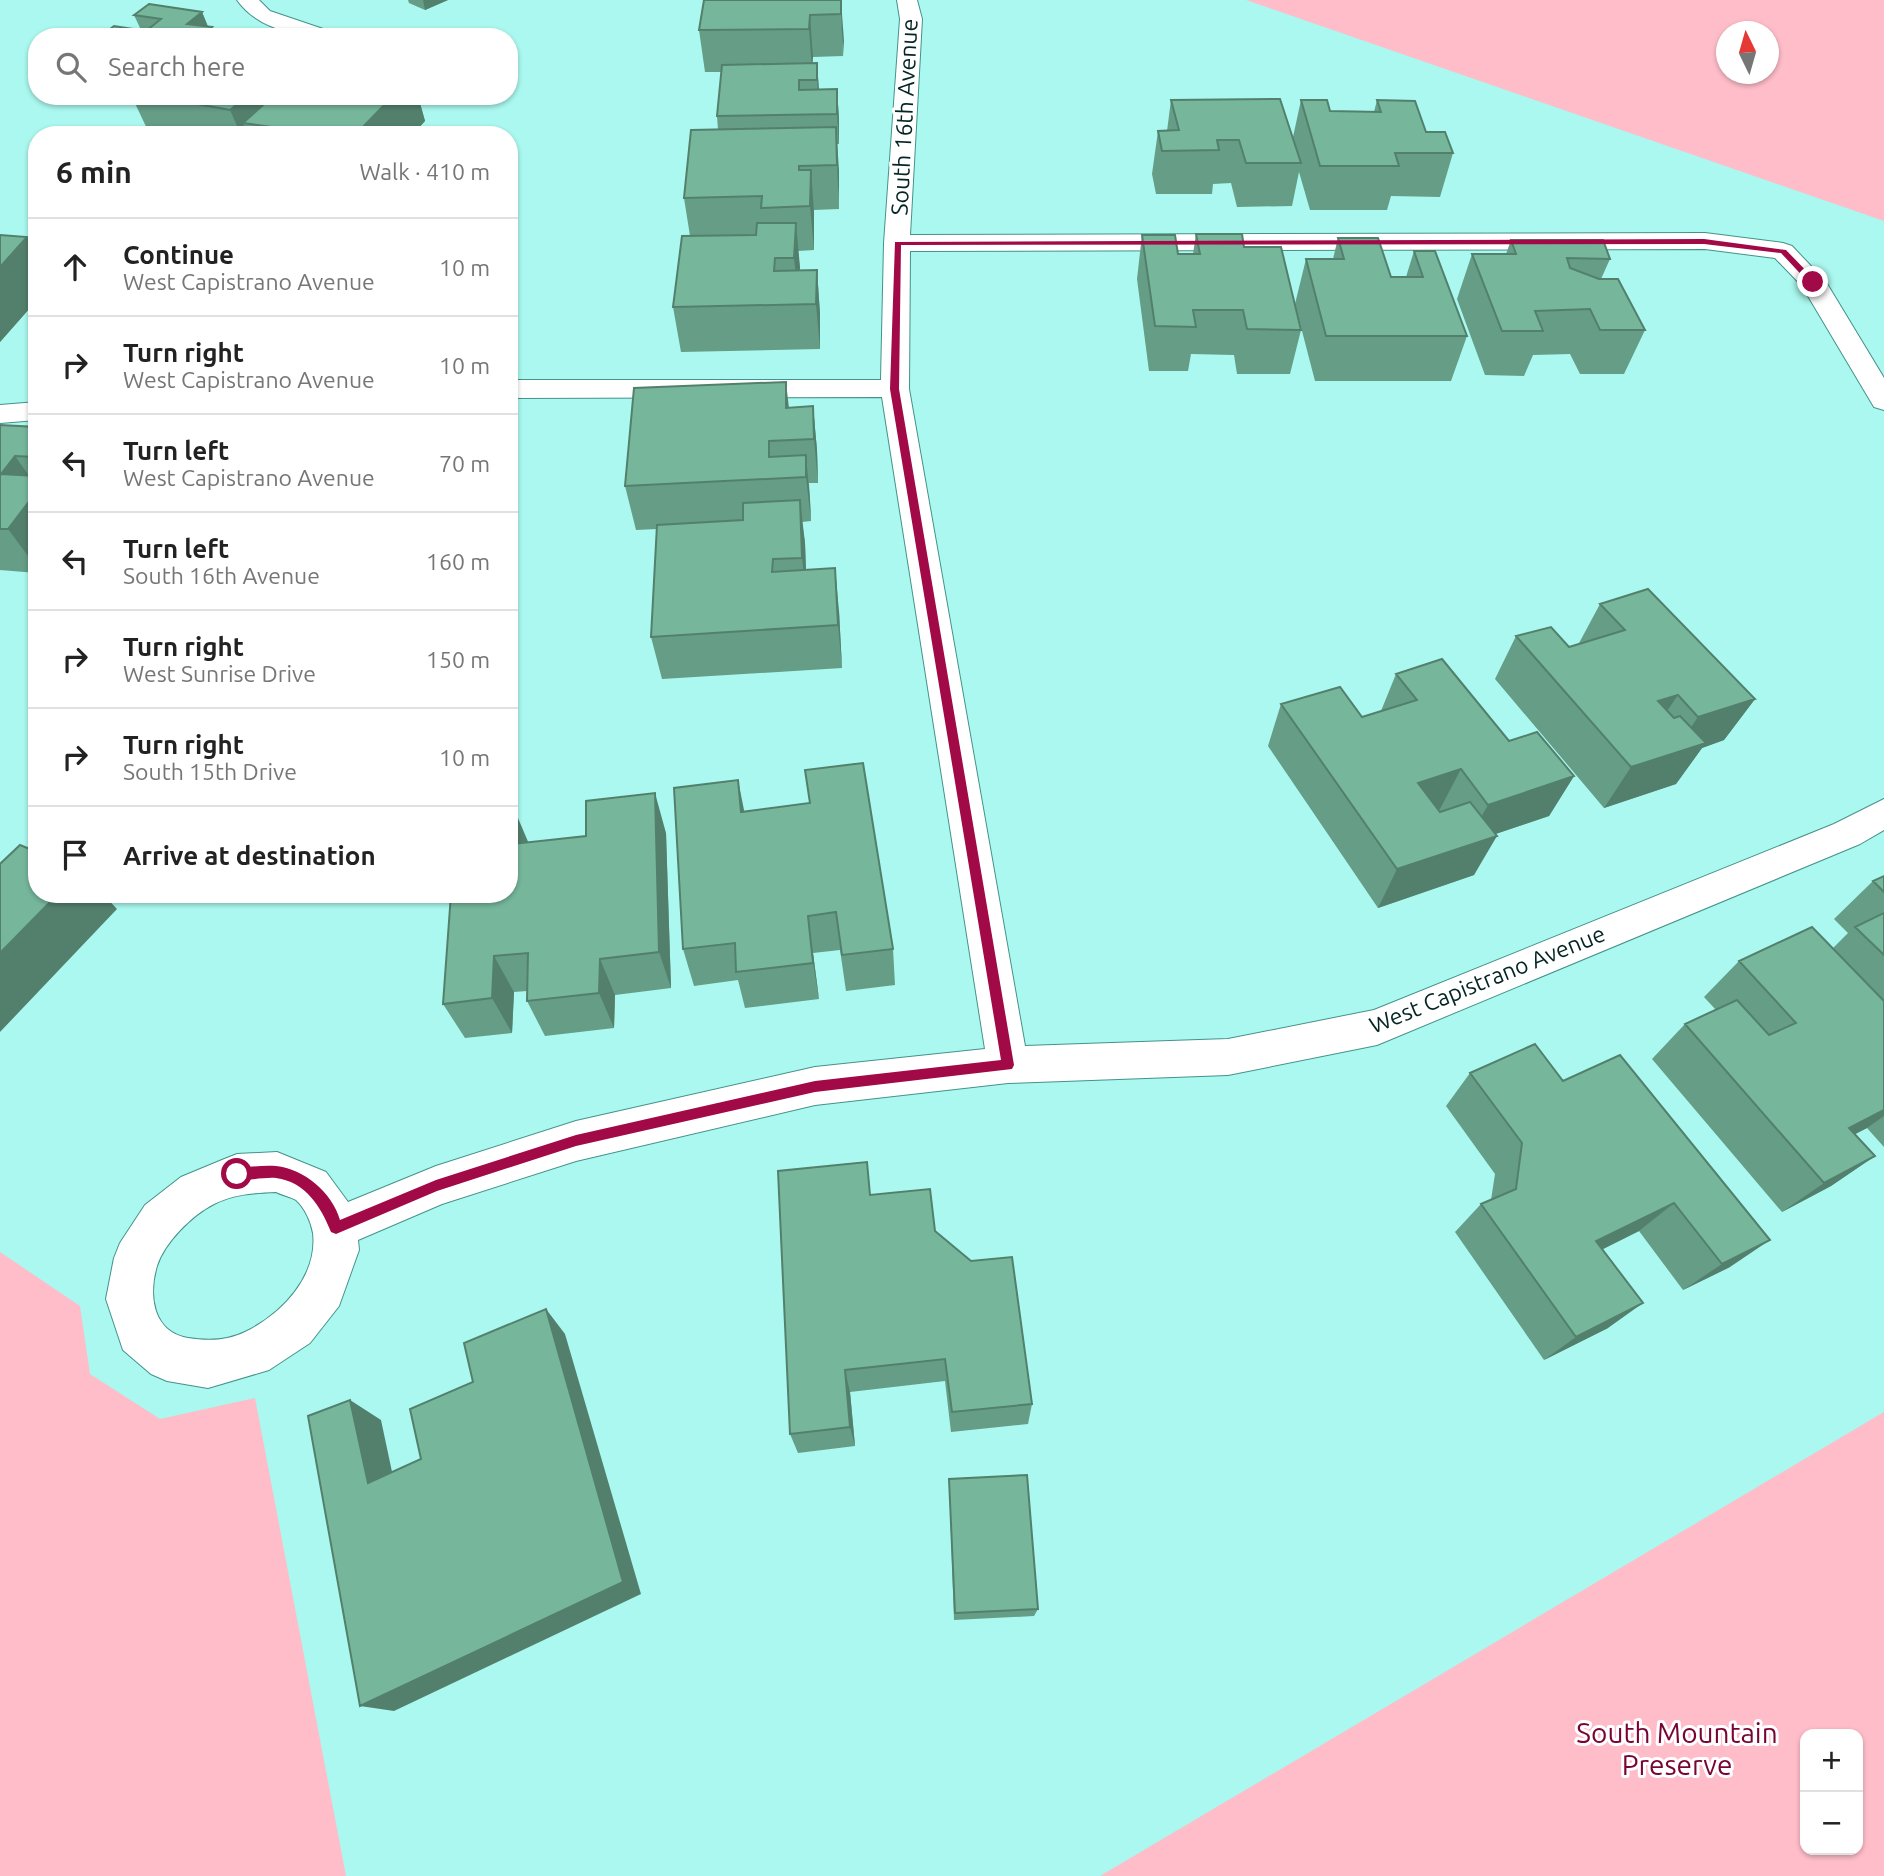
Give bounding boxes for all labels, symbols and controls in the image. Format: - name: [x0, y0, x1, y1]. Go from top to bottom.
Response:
- street label: South 16th Avenue: [886, 18, 922, 216]
- north arrow: [1716, 21, 1779, 84]
- search box: [28, 28, 518, 105]
- icon: search: [52, 48, 90, 86]
- text: Search here: [108, 52, 245, 81]
- text: 6 min: [56, 155, 132, 189]
- text: Walk · 410 m: [359, 159, 490, 184]
- text: Continue: [123, 240, 234, 269]
- icon: ahead: [56, 248, 94, 286]
- text: 10 m: [439, 255, 490, 280]
- route end: [1797, 266, 1828, 297]
- text: West Capistrano Avenue: [123, 269, 375, 294]
- text: Turn right: [123, 338, 244, 367]
- icon: right: [56, 346, 94, 384]
- text: 10 m: [439, 353, 490, 378]
- text: West Capistrano Avenue: [123, 367, 375, 392]
- text: Turn left: [123, 436, 229, 465]
- icon: left: [56, 444, 94, 482]
- text: 70 m: [439, 451, 490, 476]
- text: West Capistrano Avenue: [123, 465, 375, 490]
- text: Turn left: [123, 534, 229, 563]
- icon: left: [56, 542, 94, 580]
- text: 160 m: [426, 549, 490, 574]
- text: South 16th Avenue: [123, 563, 320, 588]
- text: Turn right: [123, 632, 244, 661]
- icon: right: [56, 640, 94, 678]
- text: 150 m: [426, 647, 490, 672]
- text: West Sunrise Drive: [123, 661, 316, 686]
- text: Turn right: [123, 730, 244, 759]
- icon: right: [56, 738, 94, 776]
- text: 10 m: [439, 745, 490, 770]
- text: South 15th Drive: [123, 759, 297, 784]
- icon: arrive: [56, 836, 94, 874]
- text: Arrive at destination: [123, 841, 376, 870]
- street label: West Capistrano Avenue: [1366, 920, 1608, 1038]
- route start: [221, 1158, 252, 1189]
- park label: South Mountain Preserve: [1576, 1717, 1778, 1780]
- map controls: [1800, 1729, 1863, 1855]
- button: +: [1800, 1729, 1863, 1792]
- button: −: [1800, 1792, 1863, 1855]

